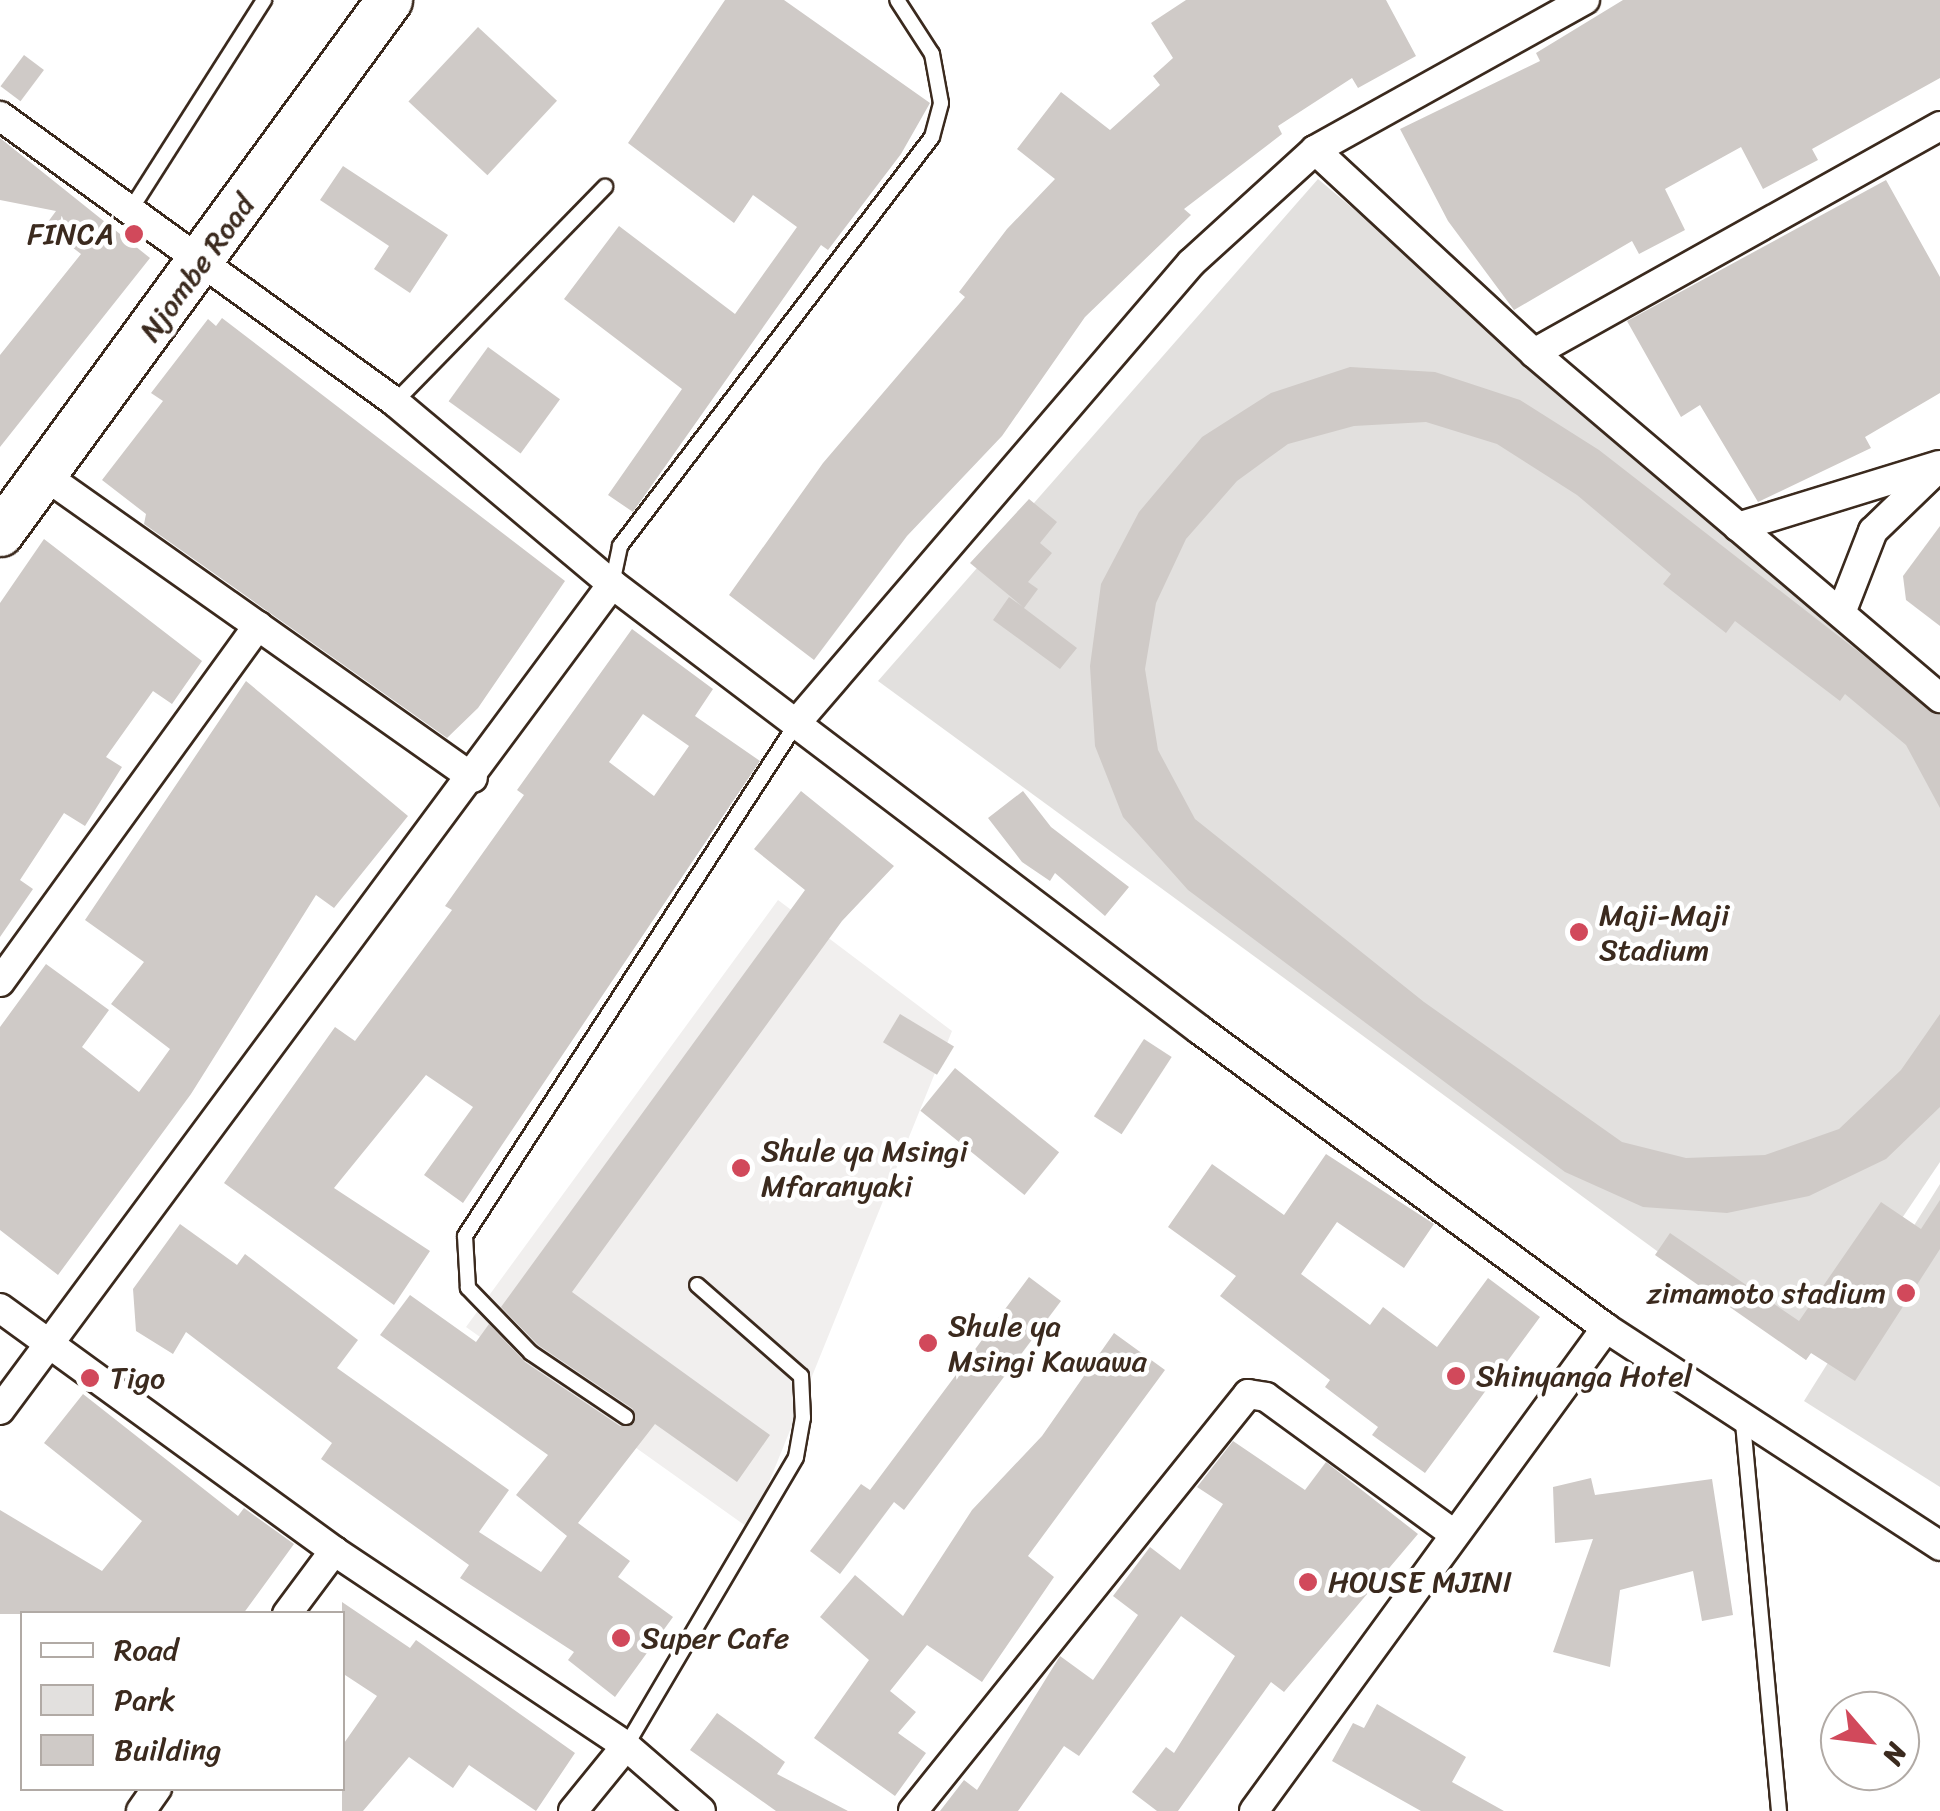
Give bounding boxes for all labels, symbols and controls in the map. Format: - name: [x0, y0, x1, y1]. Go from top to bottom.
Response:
- street label: Njombe Road: [132, 188, 262, 348]
- place label: FINCA: [27, 216, 114, 252]
- marker: FINCA: [123, 223, 145, 245]
- place label: Maji-Maji Stadium: [1599, 897, 1729, 968]
- marker: Maji-Maji Stadium: [1568, 921, 1590, 943]
- place label: Shule ya Msingi Mfaranyaki: [761, 1133, 968, 1204]
- marker: Shule ya Msingi Mfaranyaki: [730, 1157, 752, 1179]
- place label: zimamoto stadium: [1646, 1275, 1886, 1311]
- marker: zimamoto stadium: [1895, 1282, 1917, 1304]
- place label: Shule ya Msingi Kawawa: [948, 1308, 1147, 1378]
- marker: Shule ya Msingi Kawawa: [917, 1332, 939, 1354]
- place label: Shinyanga Hotel: [1476, 1358, 1693, 1394]
- place label: Tigo: [110, 1360, 165, 1396]
- marker: Shinyanga Hotel: [1445, 1365, 1467, 1387]
- marker: Tigo: [79, 1367, 101, 1389]
- place label: HOUSE MJINI: [1328, 1564, 1512, 1600]
- marker: HOUSE MJINI: [1297, 1571, 1319, 1593]
- legend: [20, 1611, 345, 1791]
- place label: Super Cafe: [641, 1620, 790, 1656]
- text: Road: [114, 1623, 178, 1677]
- marker: Super Cafe: [610, 1627, 632, 1649]
- text: Park: [114, 1673, 176, 1727]
- north arrow: [1820, 1691, 1920, 1791]
- text: Building: [114, 1723, 221, 1777]
- text: N: [1869, 1734, 1921, 1774]

